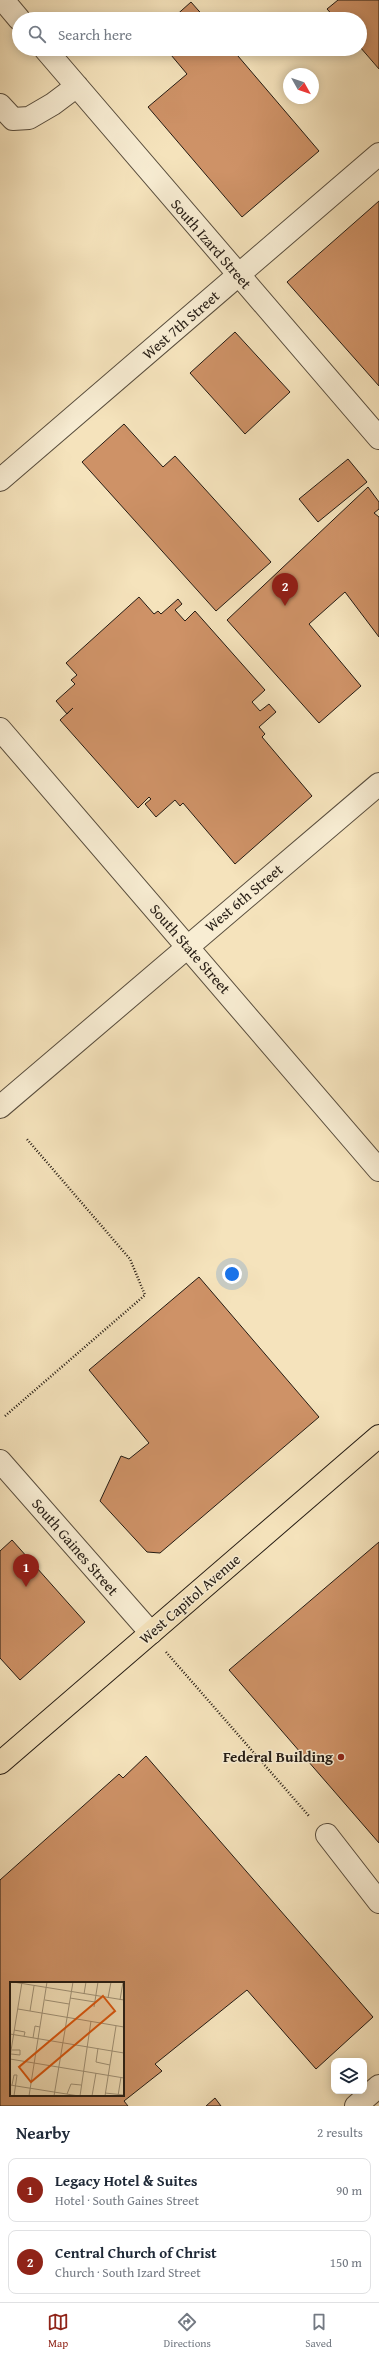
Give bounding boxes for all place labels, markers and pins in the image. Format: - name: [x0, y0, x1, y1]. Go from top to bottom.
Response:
- pin: 2: [272, 573, 298, 606]
- pin: 1: [13, 1554, 39, 1587]
- place label: Federal Building: [223, 1746, 333, 1767]
- marker: Federal Building: [336, 1752, 346, 1762]

